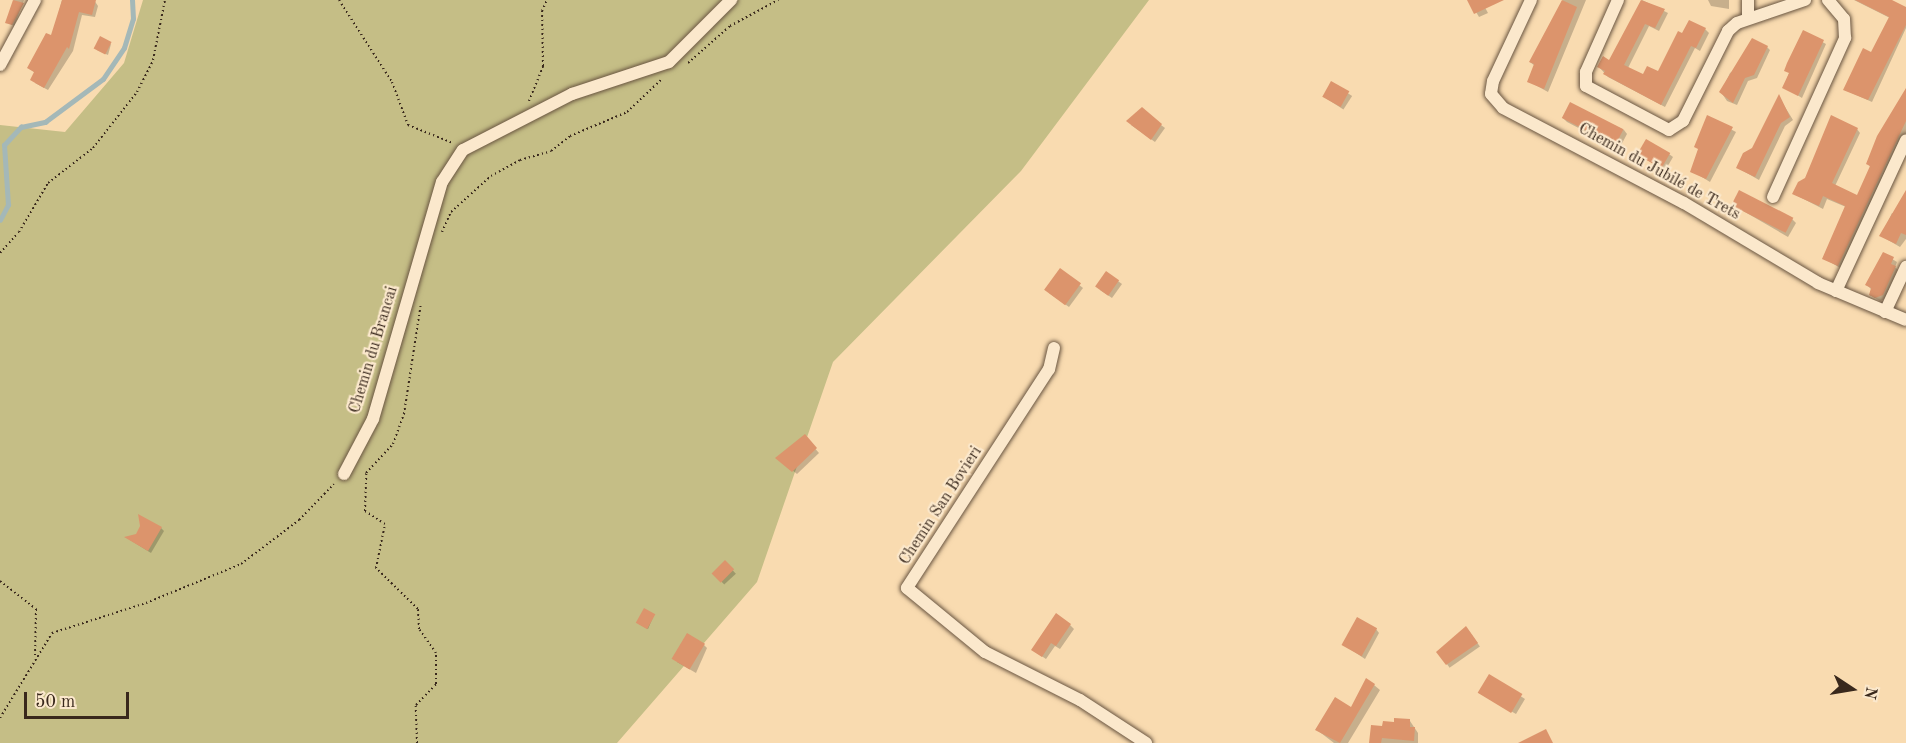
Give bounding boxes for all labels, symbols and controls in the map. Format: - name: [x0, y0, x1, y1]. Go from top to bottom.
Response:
- street label: Chemin du Jubilé de Trets: [1575, 119, 1743, 225]
- street label: Chemin du Brancai: [346, 284, 402, 416]
- street label: Chemin San Bovieri: [896, 443, 986, 569]
- north arrow: [1822, 659, 1882, 719]
- scale bar: [27, 680, 132, 718]
- text: N: [1861, 685, 1879, 700]
- text: 50 m: [35, 693, 75, 711]

